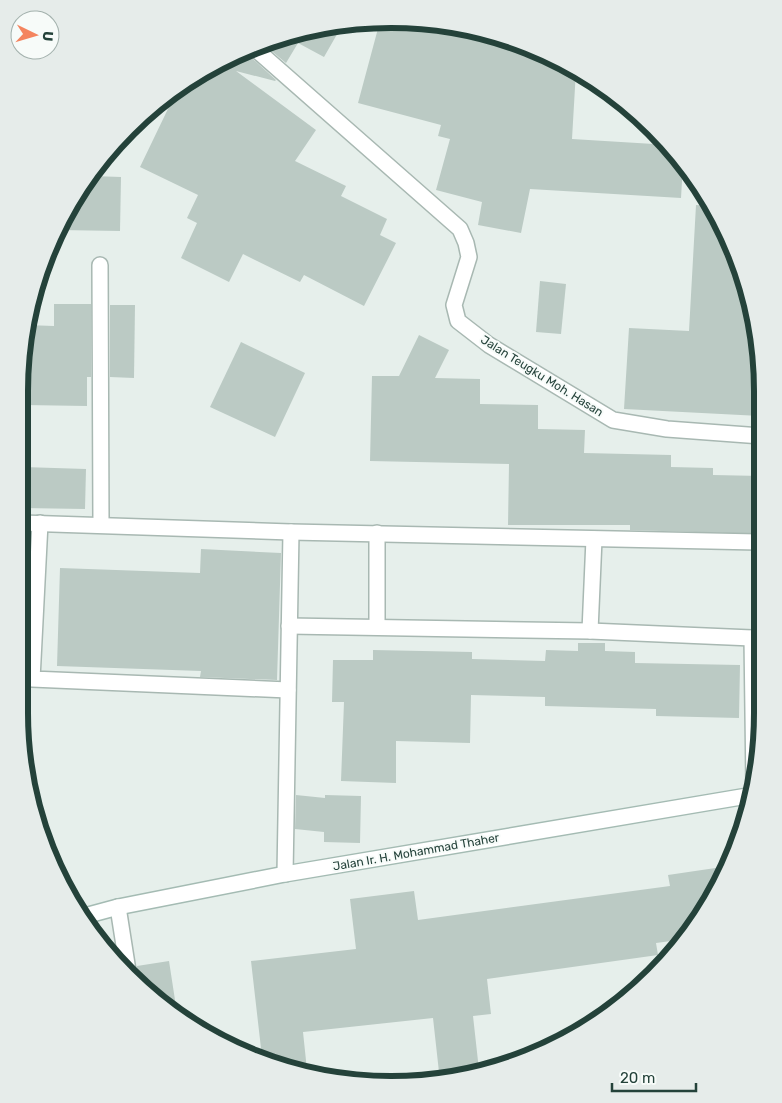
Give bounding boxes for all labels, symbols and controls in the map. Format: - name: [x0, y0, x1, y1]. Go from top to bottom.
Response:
- north arrow: [10, 10, 60, 60]
- text: U: [39, 30, 56, 42]
- street label: Jalan Teugku Moh. Hasan: [478, 332, 606, 420]
- street label: Jalan Ir. H. Mohammad Thaher: [332, 830, 501, 874]
- scale bar: [612, 1060, 696, 1092]
- text: 20 m: [620, 1069, 655, 1087]

